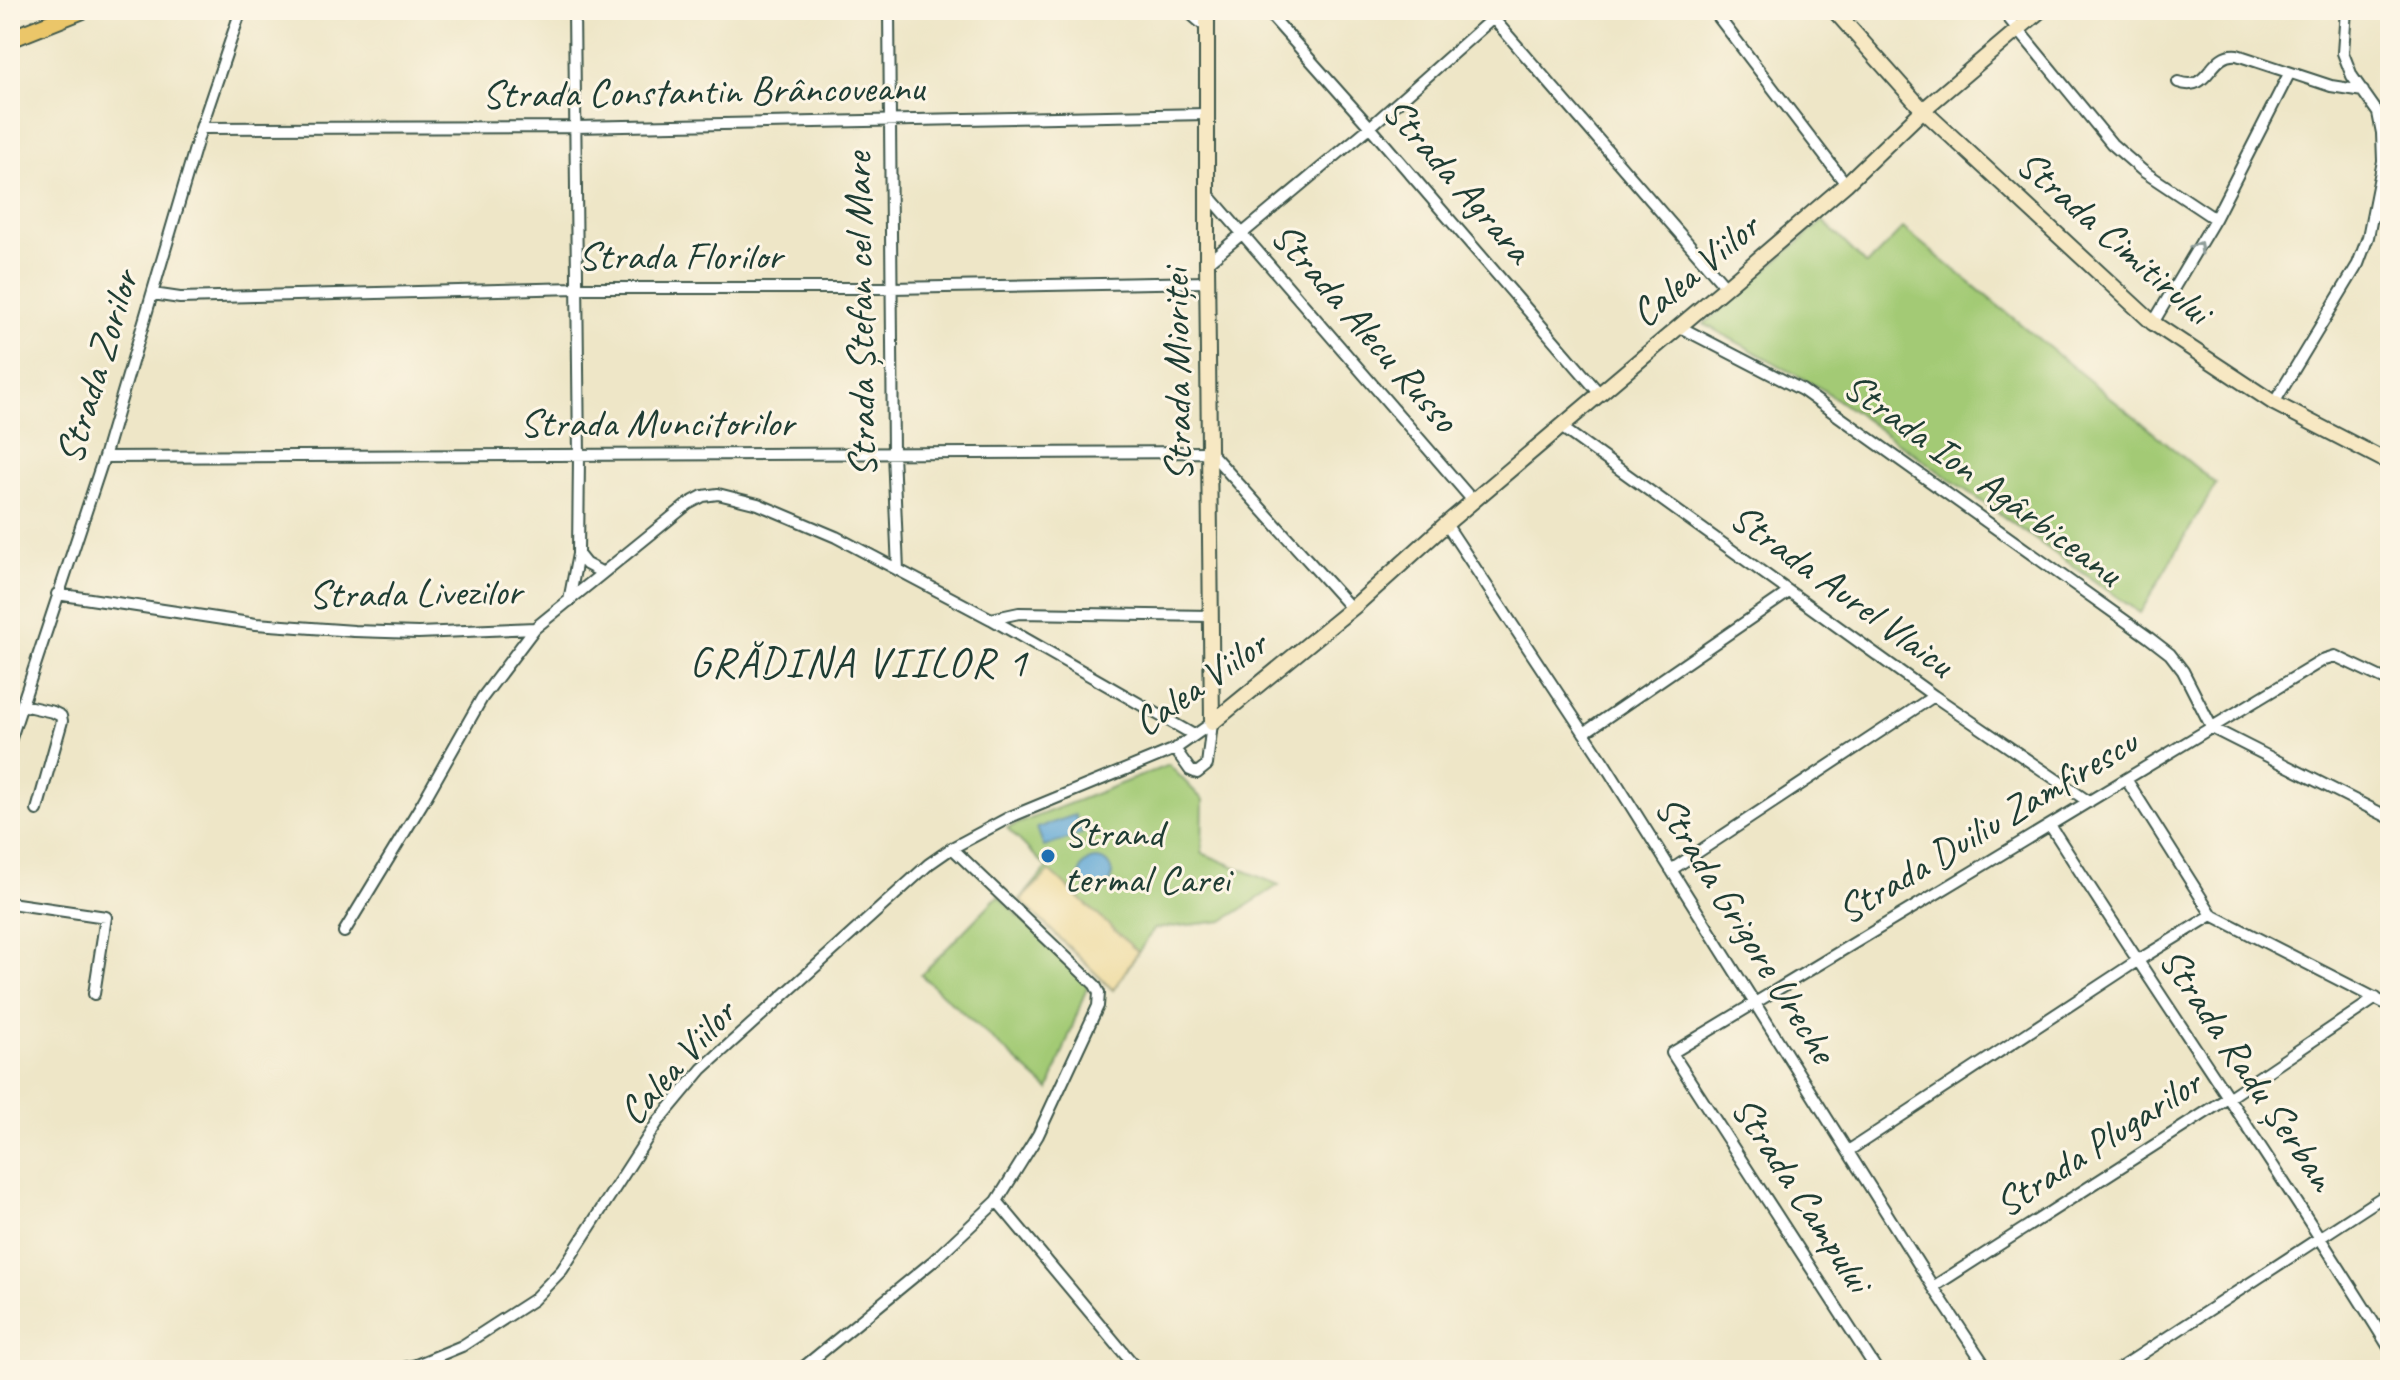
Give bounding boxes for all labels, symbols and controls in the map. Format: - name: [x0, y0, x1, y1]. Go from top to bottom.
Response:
- street label: Strada Constantin Brâncoveanu: [481, 62, 927, 120]
- street label: Strada Agrara: [1372, 87, 1545, 275]
- street label: Strada Cimitirului: [2006, 139, 2225, 338]
- street label: Strada Ștefan cel Mare: [832, 149, 888, 478]
- street label: Calea Viilor: [1621, 200, 1771, 338]
- street label: Strada Alecu Russo: [1260, 212, 1471, 444]
- street label: Strada Florilor: [578, 231, 785, 281]
- one-way arrow: [2189, 241, 2204, 256]
- street label: Strada Zorilor: [44, 261, 151, 470]
- street label: Strada Mioriței: [1150, 264, 1204, 482]
- street label: Strada Ion Agârbiceanu: [1834, 361, 2134, 598]
- street label: Strada Muncitorilor: [520, 398, 798, 448]
- street label: Strada Aurel Vlaicu: [1720, 492, 1965, 689]
- street label: Strada Livezilor: [308, 566, 525, 620]
- street label: Calea Viilor: [1123, 617, 1279, 747]
- district label: GRĂDINA VIILOR 1: [689, 636, 1029, 689]
- street label: Strada Duiliu Zamfirescu: [1828, 716, 2148, 935]
- street label: Strada Grigore Ureche: [1644, 786, 1850, 1074]
- place label: Strand termal Carei: [1064, 808, 1234, 904]
- marker: Strand termal Carei: [1039, 847, 1057, 865]
- street label: Strada Radu Șerban: [2148, 938, 2349, 1202]
- street label: Calea Viilor: [608, 987, 748, 1135]
- street label: Strada Plugarilor: [1985, 1056, 2213, 1228]
- street label: Strada Campului: [1720, 1087, 1886, 1305]

